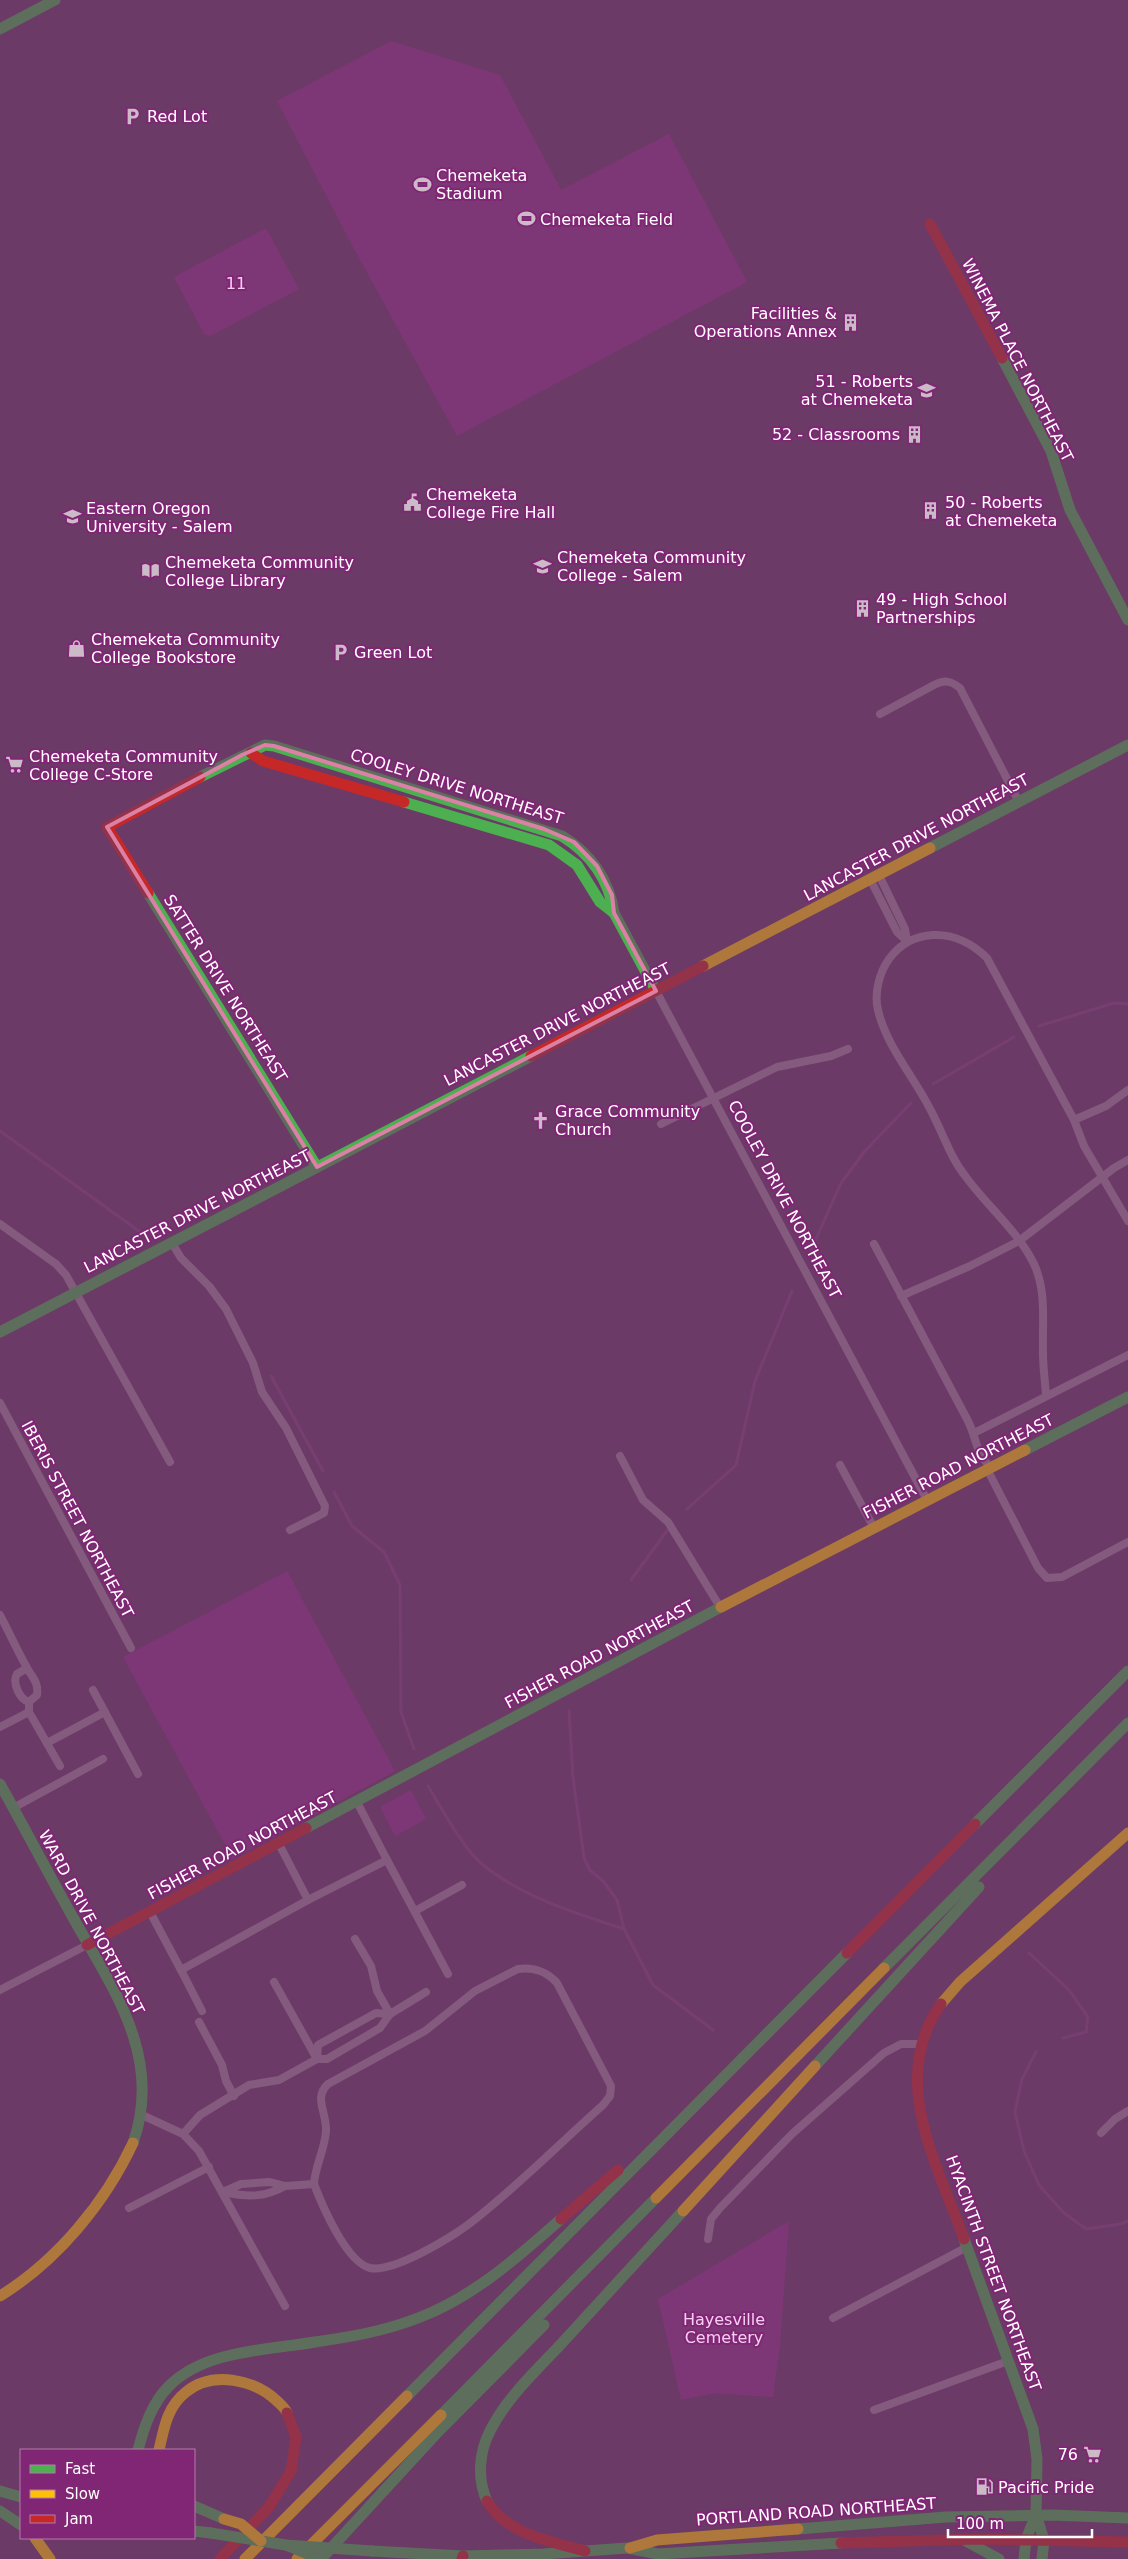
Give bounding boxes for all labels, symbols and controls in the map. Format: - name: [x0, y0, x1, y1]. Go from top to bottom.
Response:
- parking icon: Red Lot: [123, 106, 143, 126]
- place label: Red Lot: [147, 107, 207, 126]
- place label: Chemeketa Stadium: [436, 166, 527, 203]
- sports icon: Chemeketa Stadium: [412, 174, 432, 194]
- sports icon: Chemeketa Field: [516, 209, 536, 229]
- place label: Chemeketa Field: [540, 210, 673, 229]
- street label: WINEMA PLACE NORTHEAST: [958, 255, 1077, 465]
- park label: 11: [226, 274, 246, 293]
- place label: Facilities & Operations Annex: [694, 304, 837, 341]
- building icon: Facilities & Operations Annex: [841, 312, 861, 332]
- place label: 51 - Roberts at Chemeketa: [801, 372, 913, 409]
- school or university icon: 51 - Roberts at Chemeketa: [917, 380, 937, 400]
- building icon: 52 - Classrooms: [904, 424, 924, 444]
- place label: 52 - Classrooms: [772, 425, 900, 444]
- place label: Chemeketa College Fire Hall: [426, 485, 555, 522]
- public building icon: Chemeketa College Fire Hall: [402, 493, 422, 513]
- place label: 50 - Roberts at Chemeketa: [945, 493, 1057, 530]
- place label: Eastern Oregon University - Salem: [86, 499, 233, 536]
- building icon: 50 - Roberts at Chemeketa: [921, 501, 941, 521]
- school or university icon: Eastern Oregon University - Salem: [62, 507, 82, 527]
- place label: Chemeketa Community College - Salem: [557, 548, 746, 585]
- place label: Chemeketa Community College Library: [165, 553, 354, 590]
- school or university icon: Chemeketa Community College - Salem: [533, 556, 553, 576]
- library icon: Chemeketa Community College Library: [141, 561, 161, 581]
- place label: 49 - High School Partnerships: [876, 590, 1007, 627]
- building icon: 49 - High School Partnerships: [852, 598, 872, 618]
- place label: Chemeketa Community College Bookstore: [91, 630, 280, 667]
- shop icon: Chemeketa Community College Bookstore: [67, 638, 87, 658]
- parking icon: Green Lot: [330, 642, 350, 662]
- place label: Green Lot: [354, 643, 432, 662]
- street label: COOLEY DRIVE NORTHEAST: [348, 745, 566, 828]
- place label: Chemeketa Community College C-Store: [29, 747, 218, 784]
- supermarket icon: Chemeketa Community College C-Store: [5, 755, 25, 775]
- street label: LANCASTER DRIVE NORTHEAST: [800, 770, 1032, 905]
- street label: SATTER DRIVE NORTHEAST: [160, 891, 291, 1086]
- street label: LANCASTER DRIVE NORTHEAST: [441, 959, 674, 1090]
- street label: COOLEY DRIVE NORTHEAST: [724, 1097, 845, 1302]
- place label: Grace Community Church: [555, 1102, 700, 1139]
- church icon: Grace Community Church: [531, 1110, 551, 1130]
- street label: LANCASTER DRIVE NORTHEAST: [81, 1146, 314, 1277]
- street label: FISHER ROAD NORTHEAST: [860, 1410, 1057, 1523]
- street label: IBERIS STREET NORTHEAST: [17, 1418, 138, 1621]
- street label: FISHER ROAD NORTHEAST: [501, 1596, 697, 1712]
- street label: FISHER ROAD NORTHEAST: [144, 1787, 340, 1903]
- street label: WARD DRIVE NORTHEAST: [35, 1827, 148, 2018]
- street label: HYACINTH STREET NORTHEAST: [942, 2153, 1045, 2394]
- park label: Hayesville Cemetery: [683, 2310, 765, 2347]
- supermarket icon: 76: [1082, 2444, 1102, 2464]
- place label: 76: [1058, 2445, 1078, 2464]
- legend: [20, 2449, 195, 2539]
- text: Fast: [65, 2460, 95, 2478]
- fuel station icon: Pacific Pride: [974, 2477, 994, 2497]
- place label: Pacific Pride: [998, 2478, 1094, 2497]
- text: Slow: [65, 2485, 100, 2503]
- street label: PORTLAND ROAD NORTHEAST: [695, 2494, 937, 2529]
- scale bar: [948, 2506, 1092, 2538]
- text: Jam: [64, 2510, 93, 2528]
- text: 100 m: [956, 2515, 1004, 2533]

